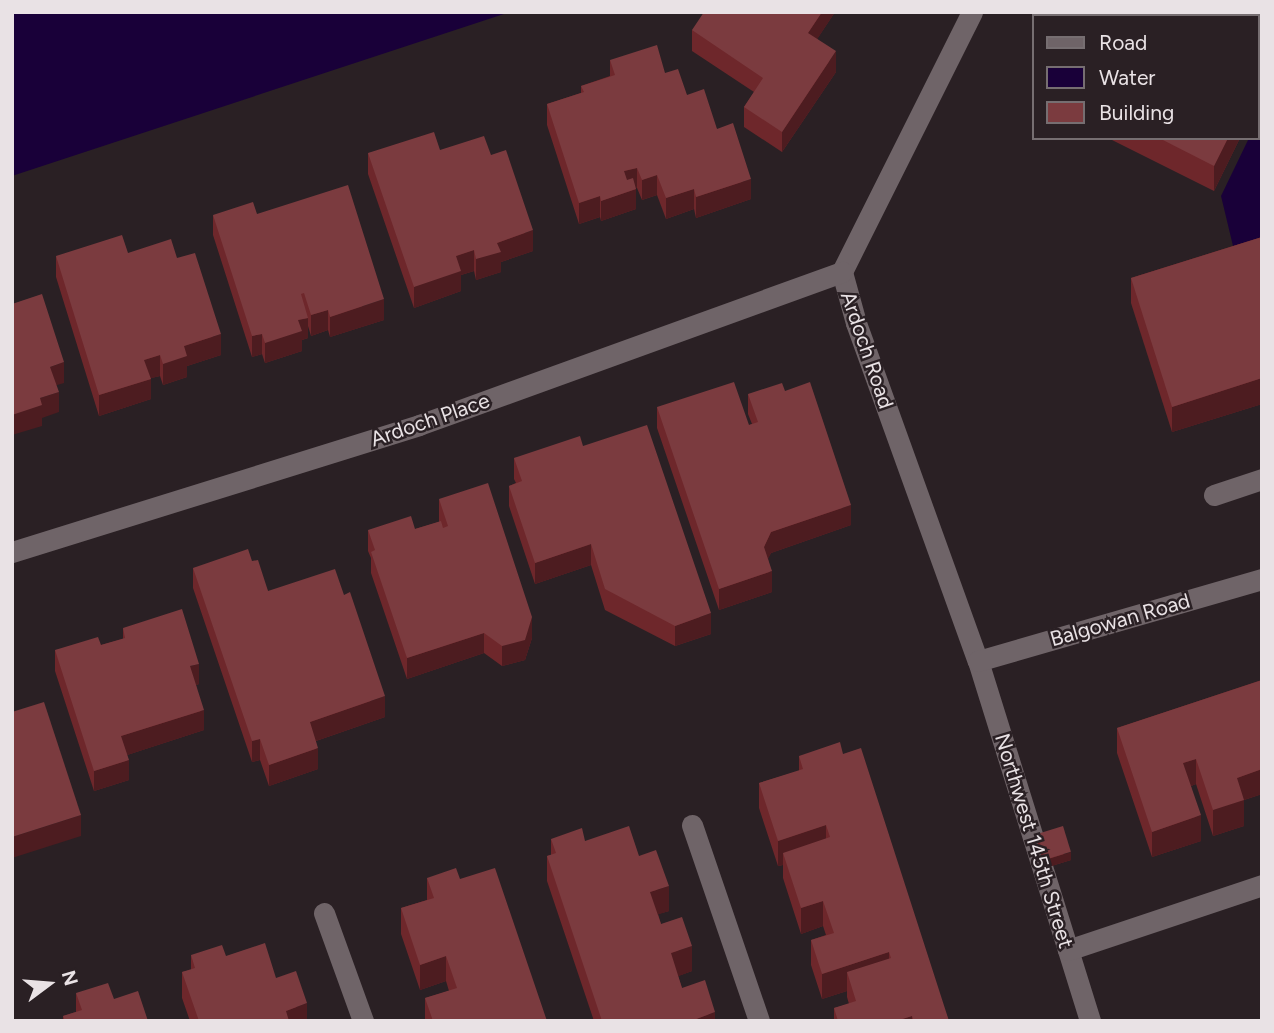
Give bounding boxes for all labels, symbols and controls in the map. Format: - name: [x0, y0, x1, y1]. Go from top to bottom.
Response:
- legend: [1032, 14, 1260, 140]
- text: Road: [1099, 30, 1147, 55]
- text: Water: [1099, 65, 1155, 90]
- text: Building: [1099, 100, 1174, 125]
- street label: Ardoch Road: [835, 288, 899, 412]
- street label: Ardoch Place: [367, 388, 493, 452]
- street label: Balgowan Road: [1047, 588, 1193, 652]
- street label: Northwest 145th Street: [989, 731, 1079, 951]
- north arrow: [14, 949, 84, 1019]
- text: N: [57, 968, 83, 988]

